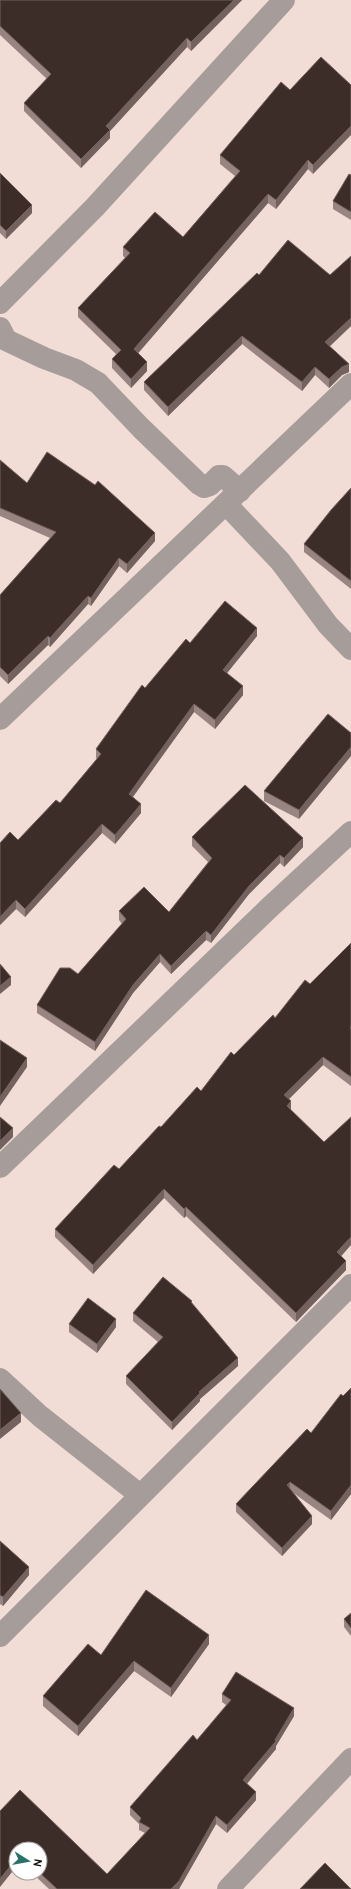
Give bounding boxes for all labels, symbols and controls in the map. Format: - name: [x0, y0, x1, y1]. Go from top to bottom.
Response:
- north arrow: [8, 1841, 48, 1881]
- text: N: [29, 1858, 44, 1868]

